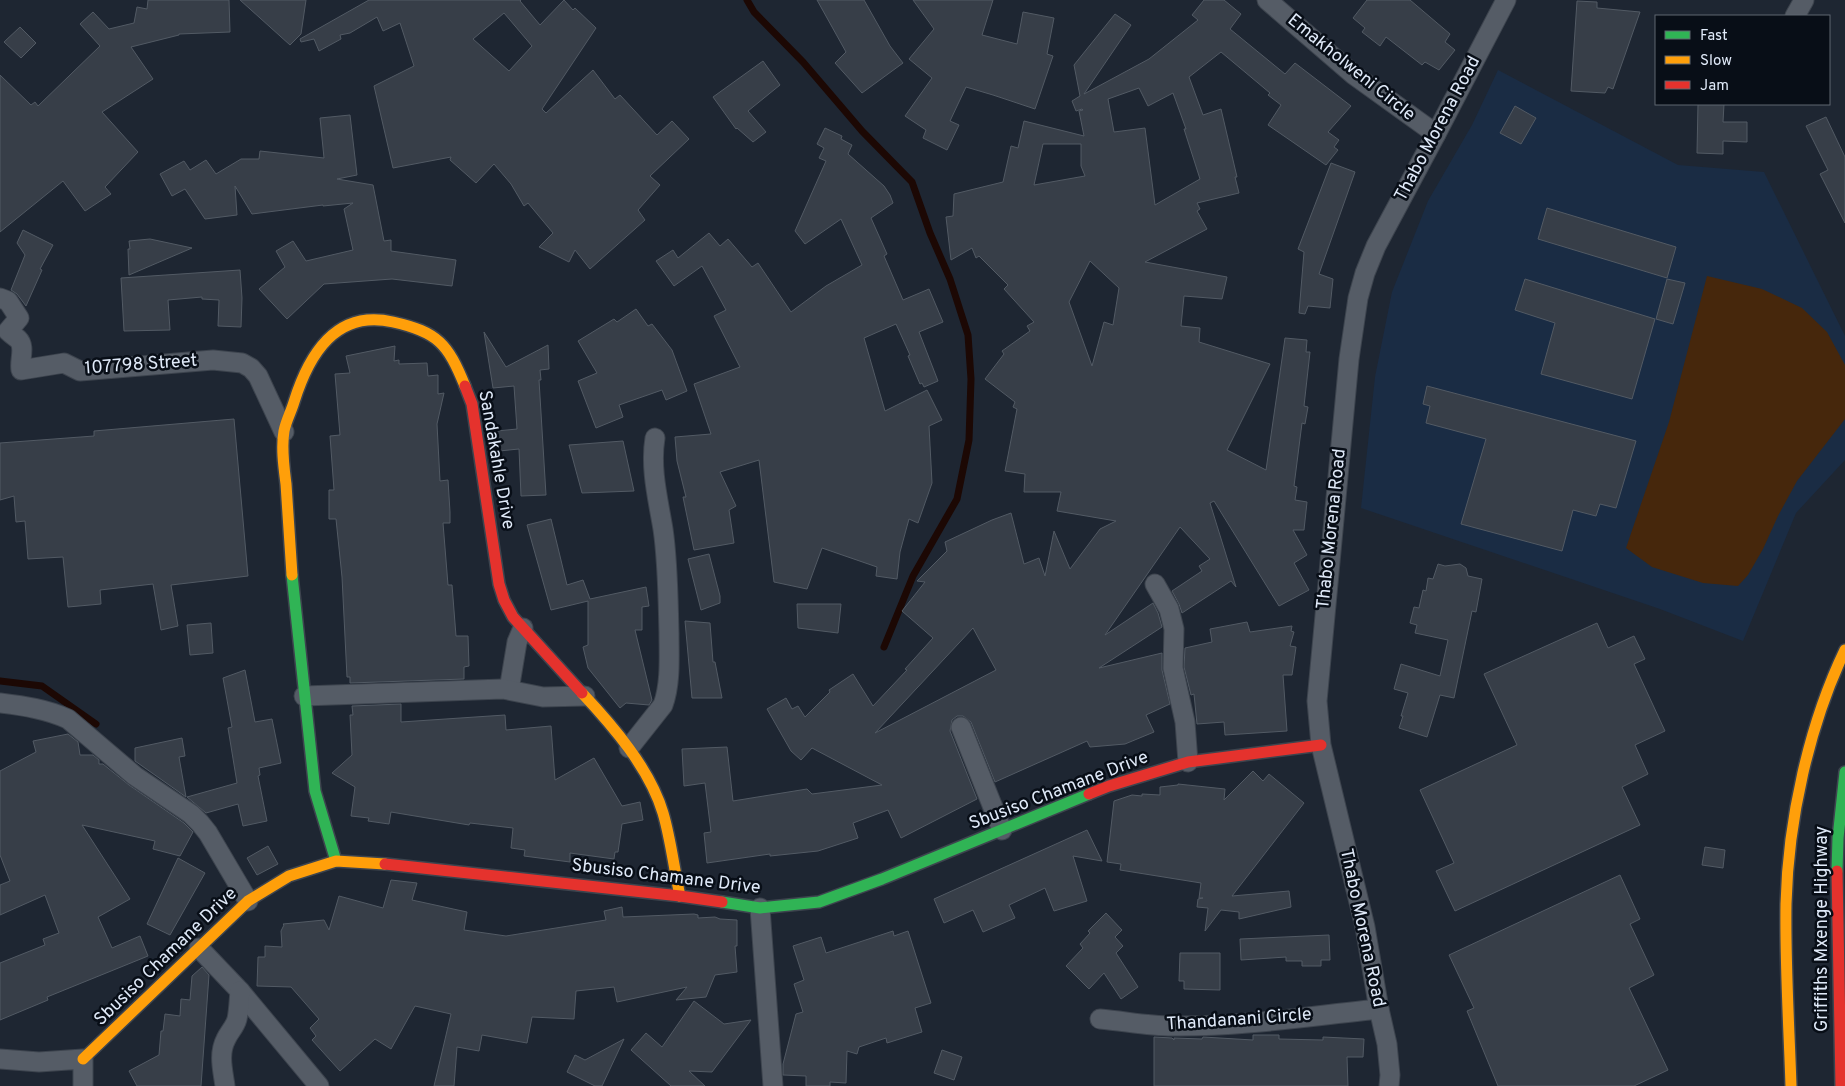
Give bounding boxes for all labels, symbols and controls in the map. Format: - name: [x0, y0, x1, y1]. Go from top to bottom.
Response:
- street label: Emakholweni Circle: [1282, 9, 1420, 127]
- legend: [1655, 15, 1830, 105]
- text: Fast: [1700, 27, 1728, 46]
- street label: Thabo Morena Road: [1390, 52, 1486, 206]
- text: Slow: [1700, 52, 1732, 71]
- text: Jam: [1700, 77, 1729, 96]
- street label: 107798 Street: [84, 350, 198, 380]
- street label: Sandakahle Drive: [472, 389, 520, 531]
- street label: Thabo Morena Road: [1312, 448, 1352, 610]
- street label: Sbusiso Chamane Drive: [966, 746, 1152, 836]
- street label: Griffiths Mxenge Highway: [1811, 826, 1834, 1032]
- street label: Thabo Morena Road: [1334, 847, 1390, 1009]
- street label: Sbusiso Chamane Drive: [570, 854, 762, 900]
- street label: Sbusiso Chamane Drive: [90, 883, 242, 1031]
- street label: Thandanani Circle: [1166, 1003, 1312, 1037]

